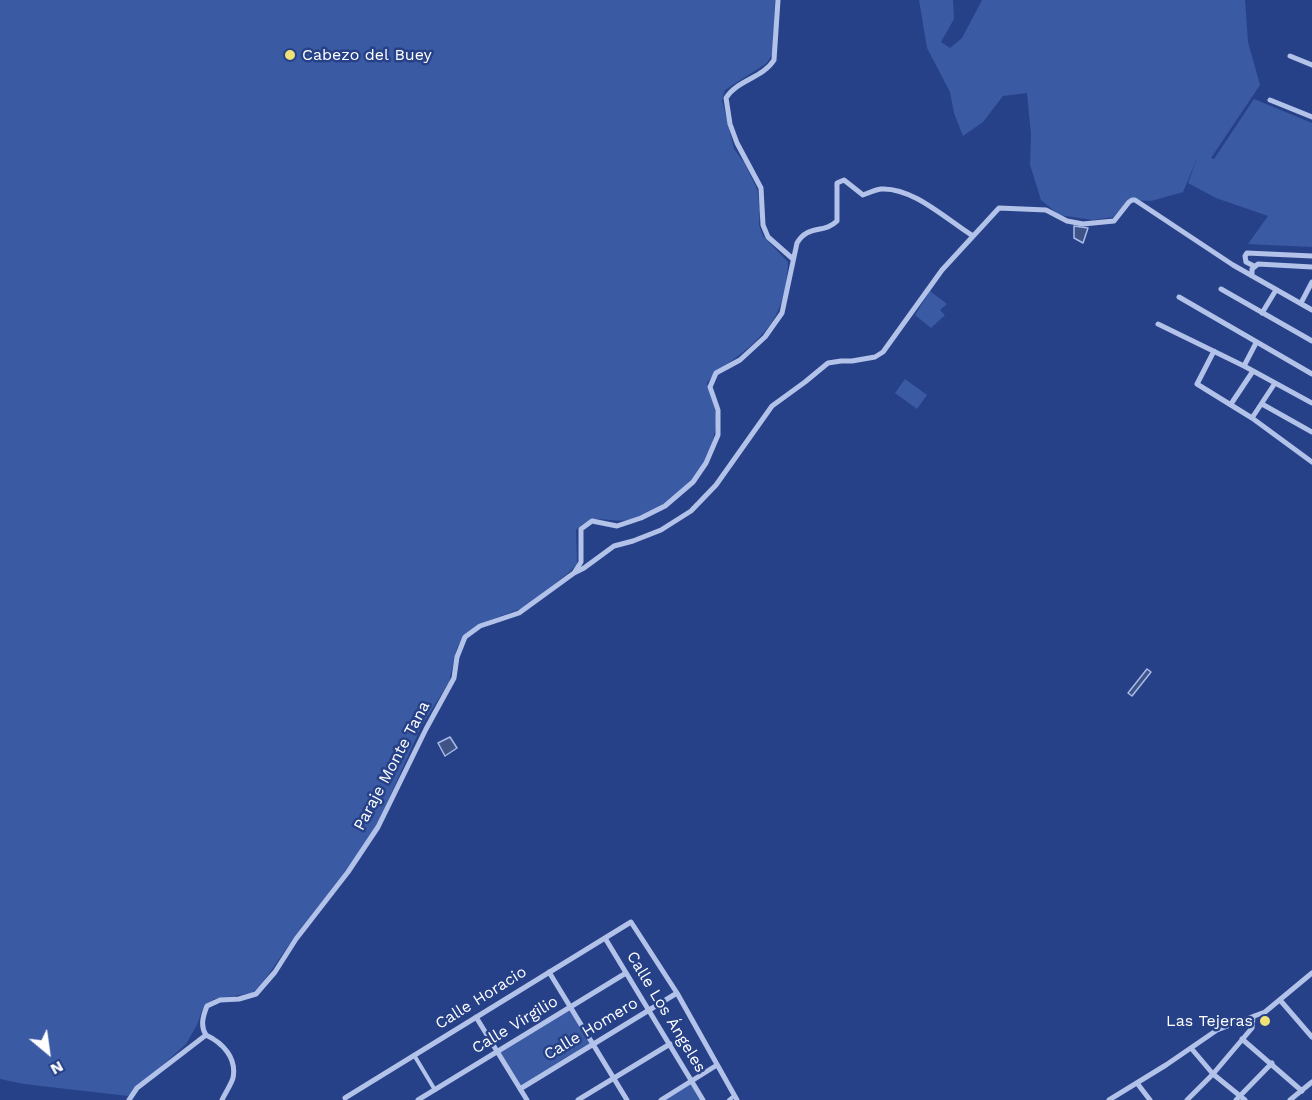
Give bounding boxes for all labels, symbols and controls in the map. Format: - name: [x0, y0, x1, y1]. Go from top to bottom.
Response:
- place label: Cabezo del Buey: [302, 45, 432, 65]
- marker: Cabezo del Buey: [283, 48, 297, 62]
- street label: Paraje Monte Tana: [350, 698, 434, 834]
- street label: Calle Los Ángeles: [622, 948, 710, 1076]
- street label: Calle Horacio: [432, 962, 530, 1034]
- street label: Calle Virgilio: [469, 992, 561, 1058]
- street label: Calle Homero: [541, 993, 641, 1065]
- place label: Las Tejeras: [1166, 1011, 1253, 1031]
- marker: Las Tejeras: [1258, 1014, 1272, 1028]
- north arrow: [18, 1022, 78, 1082]
- text: N: [47, 1057, 67, 1079]

